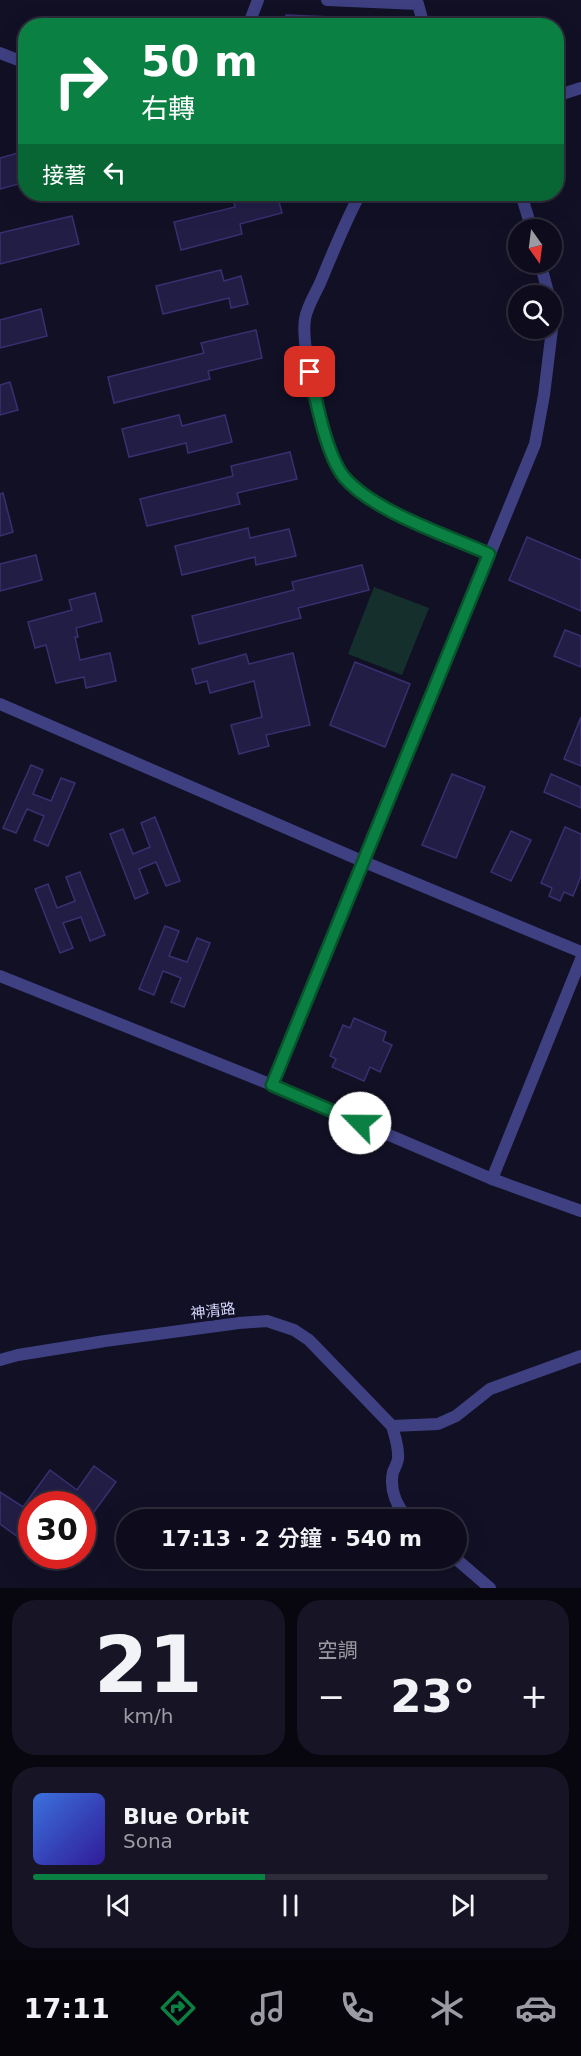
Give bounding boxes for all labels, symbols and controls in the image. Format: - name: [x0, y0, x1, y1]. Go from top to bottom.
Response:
- text: 50 m: [141, 37, 258, 86]
- icon: right: [42, 42, 120, 120]
- text: 右轉: [141, 93, 195, 124]
- icon: left: [98, 156, 131, 189]
- text: 接著: [42, 163, 86, 188]
- north arrow: [508, 219, 562, 273]
- map controls: [508, 219, 562, 339]
- button: search: [508, 285, 562, 339]
- pin: [284, 346, 335, 397]
- icon: arrive: [293, 355, 326, 388]
- position arrow: [328, 1091, 392, 1155]
- street label: 神清路: [190, 1299, 236, 1323]
- speed limit sign: 30: [18, 1491, 96, 1569]
- text: 17:13 · 2 分鐘 · 540 m: [161, 1526, 422, 1551]
- text: 21: [94, 1620, 203, 1710]
- text: 空調: [318, 1638, 358, 1662]
- text: 23°: [390, 1670, 475, 1723]
- text: −: [318, 1677, 345, 1716]
- text: +: [520, 1677, 548, 1716]
- text: km/h: [123, 1704, 173, 1728]
- text: Blue Orbit: [123, 1804, 249, 1829]
- text: Sona: [123, 1829, 173, 1853]
- icon: previous: [102, 1889, 135, 1922]
- icon: pause: [274, 1889, 307, 1922]
- icon: next: [446, 1889, 479, 1922]
- icon: directions: [157, 1987, 199, 2029]
- icon: music: [247, 1987, 289, 2029]
- icon: phone: [336, 1987, 378, 2029]
- icon: climate: [426, 1987, 468, 2029]
- icon: car: [515, 1987, 557, 2029]
- text: 17:11: [24, 1993, 110, 2024]

